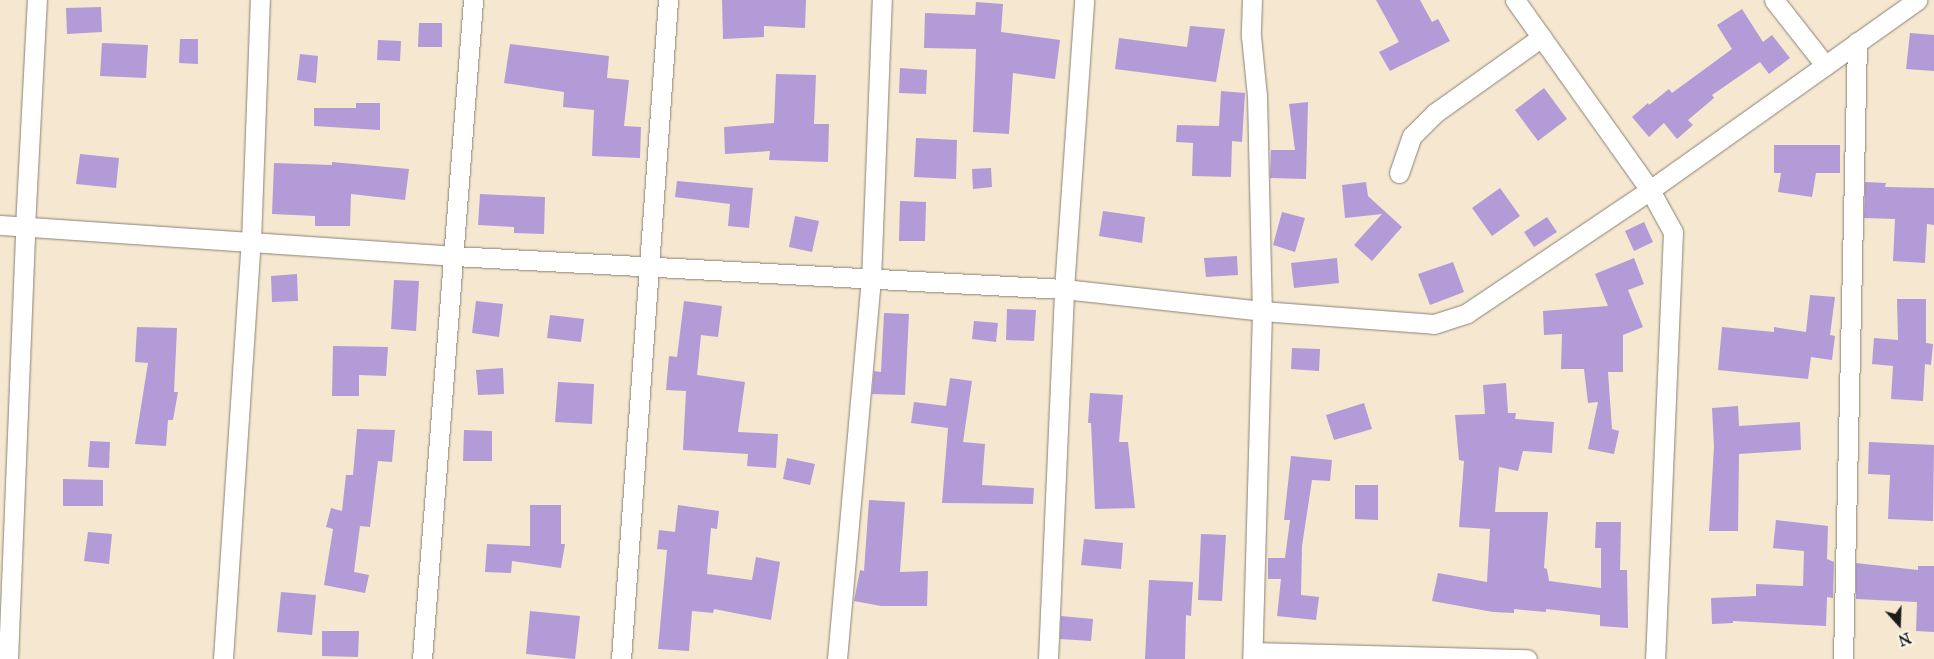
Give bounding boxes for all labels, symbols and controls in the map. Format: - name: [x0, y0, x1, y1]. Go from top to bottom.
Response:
- north arrow: [1874, 599, 1924, 649]
- text: N: [1896, 629, 1913, 649]

